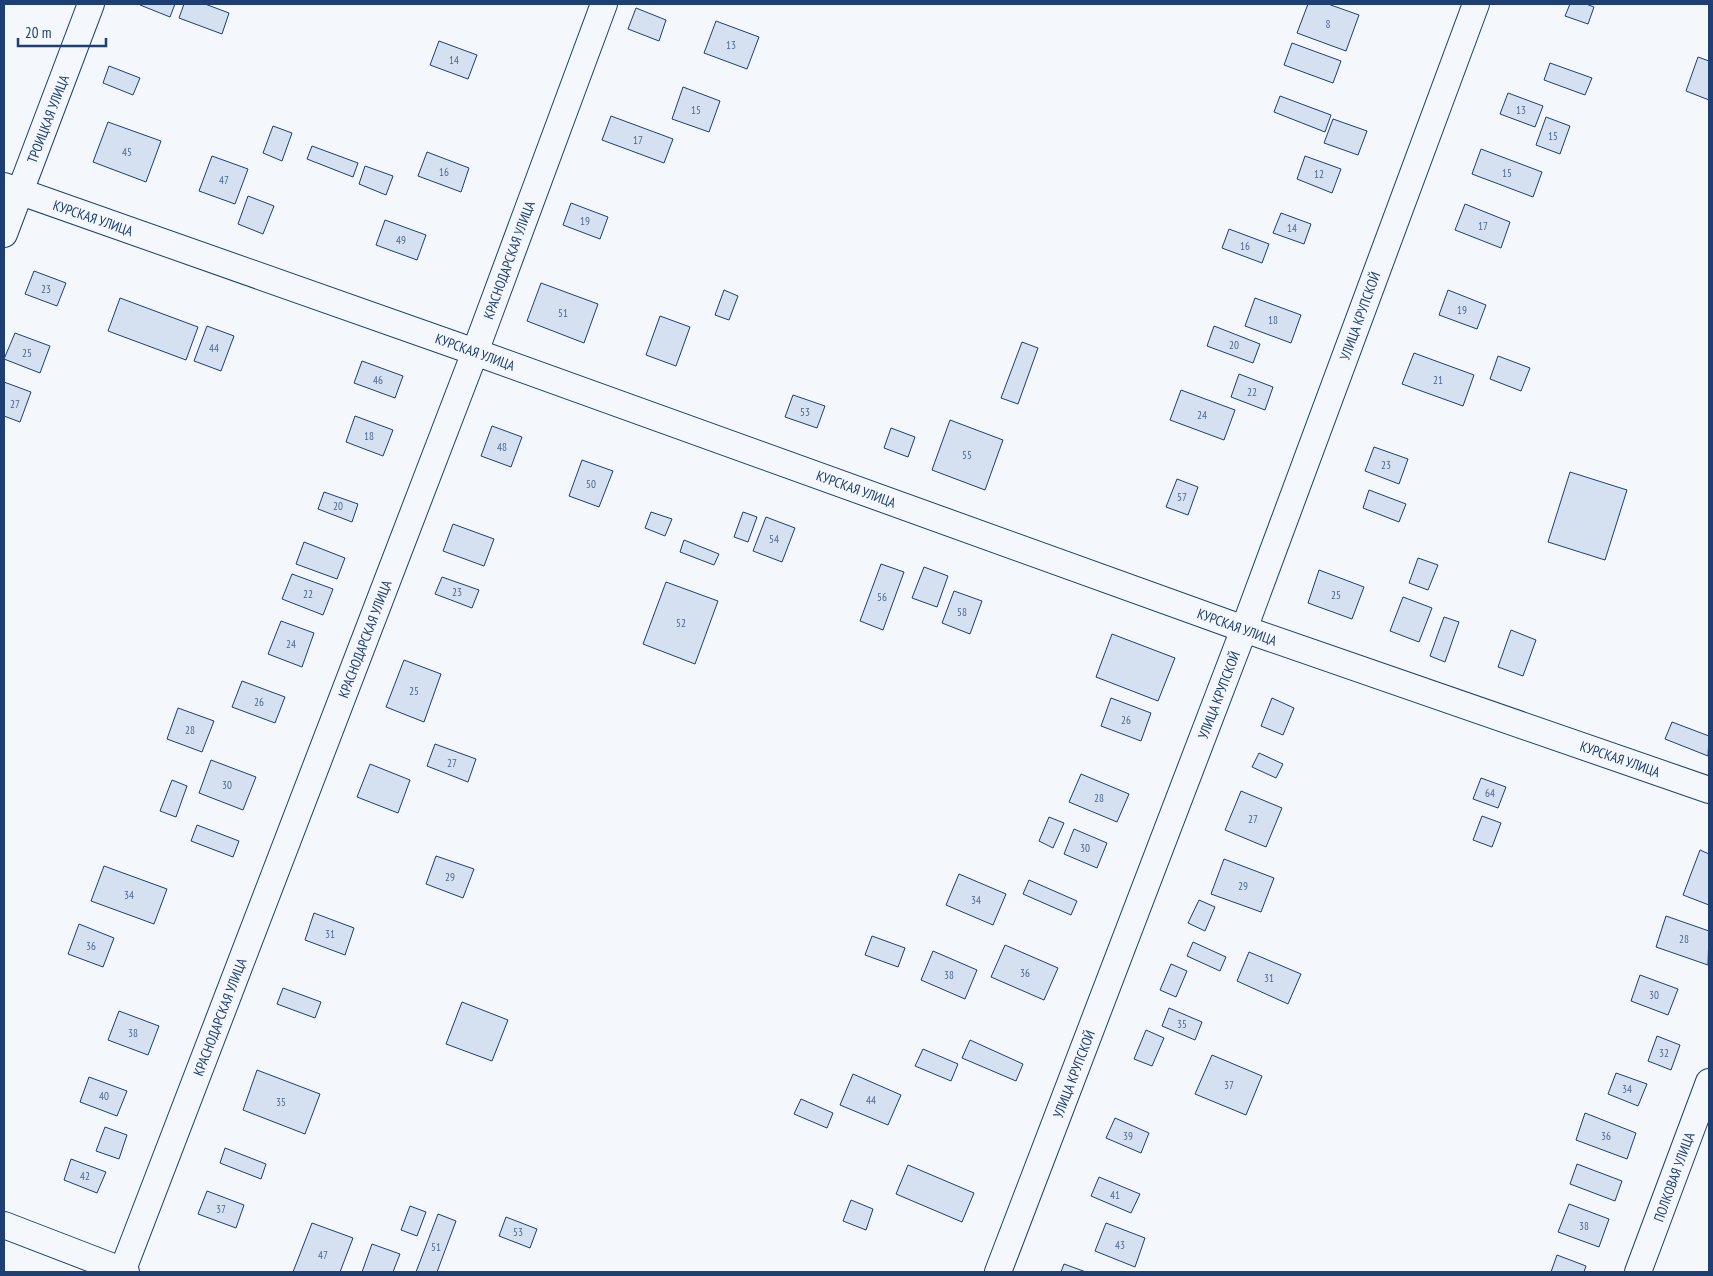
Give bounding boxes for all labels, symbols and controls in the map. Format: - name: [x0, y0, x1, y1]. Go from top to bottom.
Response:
- scale bar: [18, 15, 105, 47]
- house number: 8: [1326, 17, 1331, 31]
- text: 20 m: [25, 23, 51, 42]
- house number: 13: [726, 38, 736, 52]
- house number: 14: [449, 53, 459, 67]
- street label: ТРОИЦКАЯ УЛИЦА: [23, 72, 73, 166]
- house number: 15: [691, 103, 701, 117]
- house number: 13: [1516, 103, 1526, 117]
- house number: 15: [1548, 129, 1558, 143]
- house number: 17: [633, 133, 643, 147]
- house number: 45: [122, 145, 132, 159]
- house number: 16: [439, 165, 449, 179]
- house number: 15: [1502, 166, 1512, 180]
- house number: 12: [1314, 167, 1324, 181]
- house number: 47: [219, 173, 229, 187]
- street label: КУРСКАЯ УЛИЦА: [51, 196, 136, 240]
- street label: КРАСНОДАРСКАЯ УЛИЦА: [479, 198, 539, 322]
- house number: 19: [580, 214, 590, 228]
- house number: 17: [1478, 219, 1488, 233]
- house number: 14: [1287, 221, 1297, 235]
- house number: 49: [396, 233, 406, 247]
- house number: 16: [1240, 239, 1250, 253]
- street label: УЛИЦА КРУПСКОЙ: [1336, 269, 1384, 363]
- house number: 23: [41, 282, 51, 296]
- house number: 19: [1457, 303, 1467, 317]
- house number: 51: [558, 306, 568, 320]
- house number: 18: [1268, 313, 1278, 327]
- street label: КУРСКАЯ УЛИЦА: [433, 329, 518, 375]
- house number: 20: [1229, 338, 1239, 352]
- house number: 44: [209, 341, 219, 355]
- house number: 25: [22, 346, 32, 360]
- house number: 46: [373, 373, 383, 387]
- house number: 21: [1433, 373, 1443, 387]
- house number: 22: [1247, 385, 1257, 399]
- house number: 27: [10, 397, 20, 411]
- house number: 53: [800, 405, 810, 419]
- house number: 24: [1197, 408, 1207, 422]
- house number: 18: [364, 429, 374, 443]
- house number: 48: [497, 440, 507, 454]
- house number: 55: [962, 448, 972, 462]
- house number: 23: [1381, 458, 1391, 472]
- street label: КУРСКАЯ УЛИЦА: [814, 466, 899, 512]
- house number: 50: [586, 477, 596, 491]
- house number: 57: [1177, 490, 1187, 504]
- house number: 20: [333, 499, 343, 513]
- house number: 54: [769, 532, 779, 546]
- street label: КРАСНОДАРСКАЯ УЛИЦА: [334, 577, 396, 700]
- house number: 23: [452, 585, 462, 599]
- house number: 22: [303, 587, 313, 601]
- house number: 25: [1331, 588, 1341, 602]
- house number: 56: [877, 590, 887, 604]
- street label: КУРСКАЯ УЛИЦА: [1195, 604, 1280, 650]
- house number: 58: [957, 605, 967, 619]
- house number: 52: [676, 616, 686, 630]
- house number: 24: [286, 637, 296, 651]
- street label: УЛИЦА КРУПСКОЙ: [1194, 649, 1244, 741]
- house number: 25: [409, 684, 419, 698]
- house number: 26: [254, 695, 264, 709]
- house number: 26: [1121, 713, 1131, 727]
- house number: 28: [185, 723, 195, 737]
- street label: КУРСКАЯ УЛИЦА: [1578, 737, 1663, 781]
- house number: 27: [447, 756, 457, 770]
- house number: 30: [222, 778, 232, 792]
- house number: 64: [1485, 786, 1495, 800]
- house number: 28: [1094, 791, 1104, 805]
- house number: 27: [1248, 812, 1258, 826]
- house number: 30: [1080, 841, 1090, 855]
- house number: 29: [445, 870, 455, 884]
- house number: 29: [1238, 879, 1248, 893]
- house number: 34: [124, 888, 134, 902]
- house number: 34: [971, 893, 981, 907]
- house number: 31: [325, 927, 335, 941]
- house number: 28: [1679, 932, 1689, 946]
- house number: 36: [86, 939, 96, 953]
- street label: КРАСНОДАРСКАЯ УЛИЦА: [189, 955, 251, 1078]
- house number: 36: [1020, 966, 1030, 980]
- house number: 38: [944, 968, 954, 982]
- house number: 31: [1264, 971, 1274, 985]
- house number: 30: [1649, 988, 1659, 1002]
- house number: 35: [1177, 1017, 1187, 1031]
- house number: 38: [128, 1026, 138, 1040]
- street label: УЛИЦА КРУПСКОЙ: [1049, 1028, 1099, 1120]
- house number: 32: [1659, 1046, 1669, 1060]
- house number: 37: [1224, 1078, 1234, 1092]
- house number: 34: [1622, 1082, 1632, 1096]
- house number: 40: [99, 1089, 109, 1103]
- house number: 44: [866, 1093, 876, 1107]
- house number: 35: [276, 1095, 286, 1109]
- house number: 39: [1123, 1129, 1133, 1143]
- house number: 36: [1601, 1129, 1611, 1143]
- street label: ПОЛКОВАЯ УЛИЦА: [1649, 1129, 1699, 1224]
- house number: 42: [80, 1169, 90, 1183]
- house number: 41: [1110, 1188, 1120, 1202]
- house number: 37: [216, 1202, 226, 1216]
- house number: 38: [1579, 1219, 1589, 1233]
- house number: 53: [513, 1225, 523, 1239]
- house number: 43: [1115, 1238, 1125, 1252]
- house number: 51: [431, 1240, 441, 1254]
- house number: 47: [318, 1248, 328, 1262]

